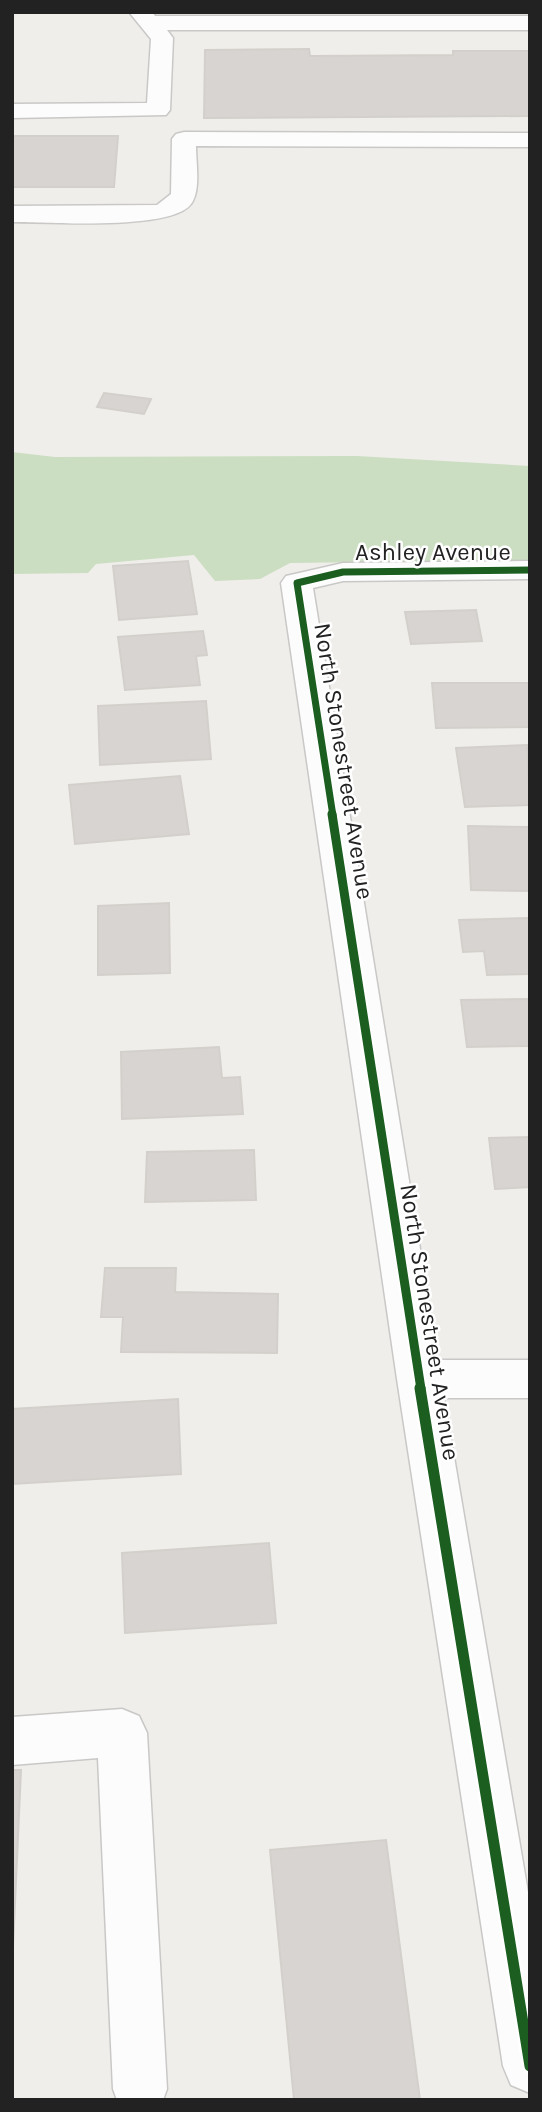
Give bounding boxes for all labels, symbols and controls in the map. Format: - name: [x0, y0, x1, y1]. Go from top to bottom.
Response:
- street label: Ashley Avenue: [355, 538, 511, 566]
- street label: North Stonestreet Avenue: [308, 621, 380, 901]
- street label: North Stonestreet Avenue: [394, 1182, 466, 1462]

